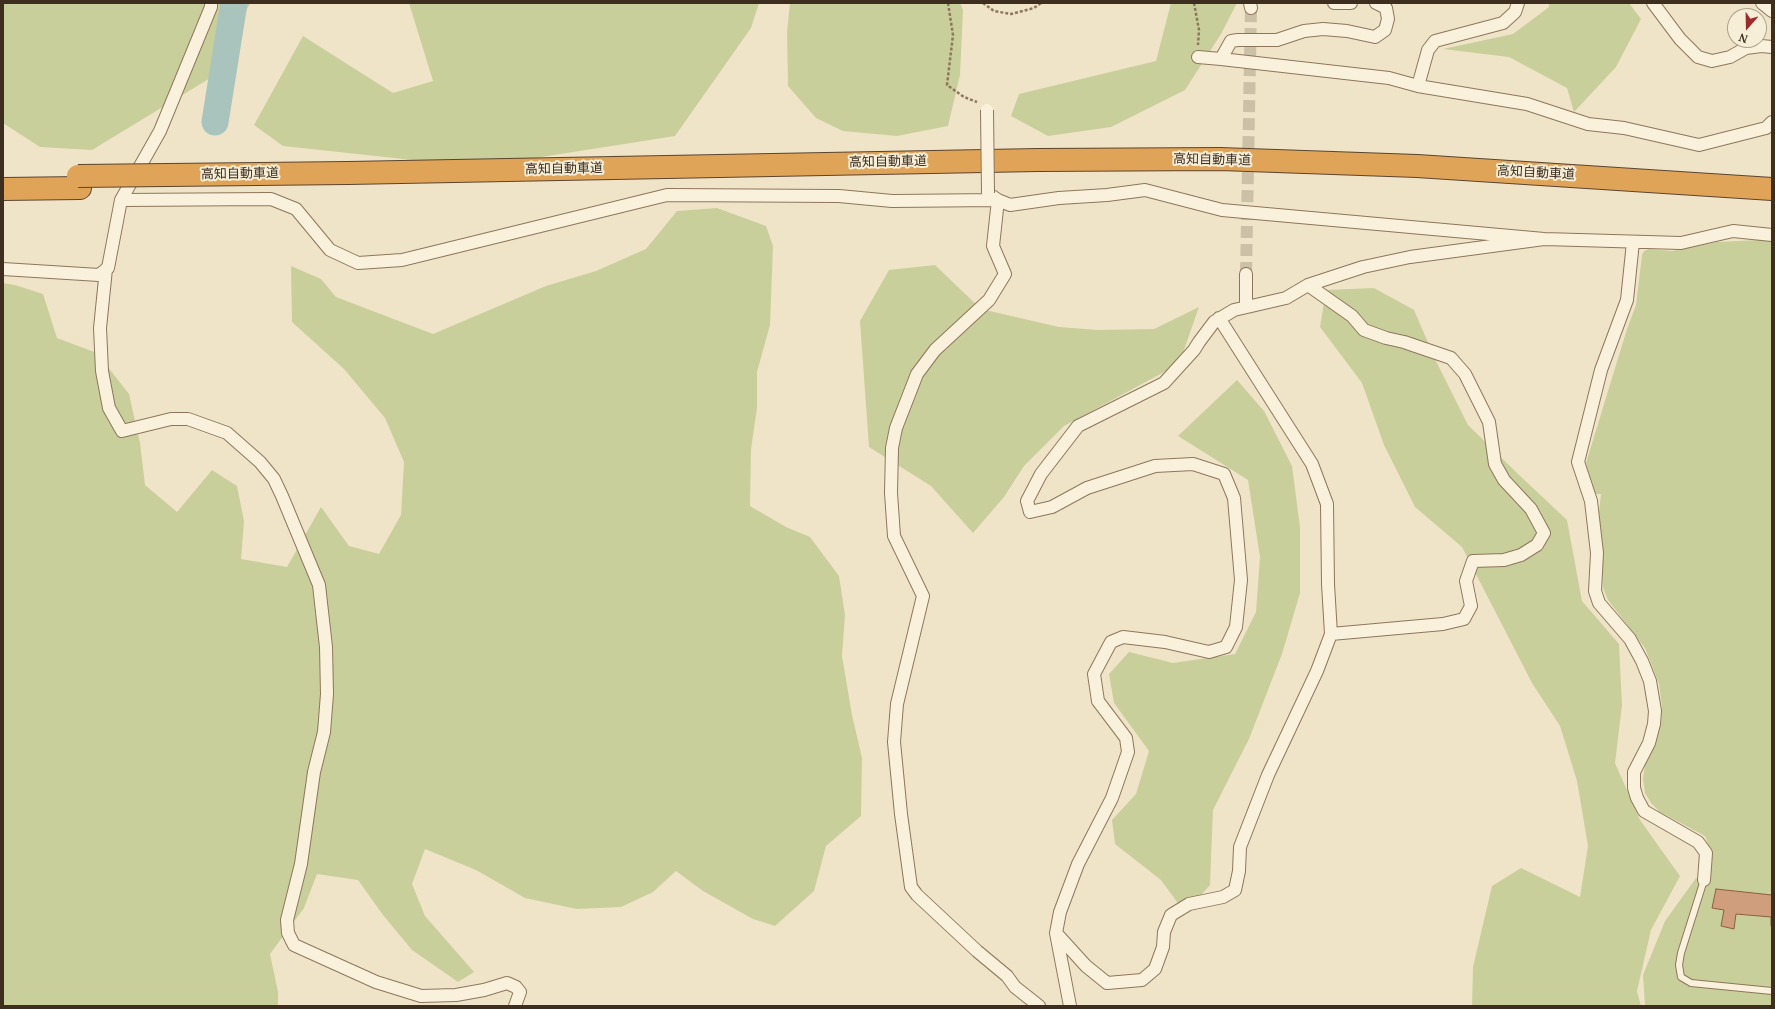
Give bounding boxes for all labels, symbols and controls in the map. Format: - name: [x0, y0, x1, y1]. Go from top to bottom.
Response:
- north arrow: [1727, 8, 1767, 48]
- text: N: [1736, 30, 1750, 47]
- street label: 高知自動車道: [1173, 152, 1251, 168]
- street label: 高知自動車道: [849, 154, 927, 170]
- street label: 高知自動車道: [525, 161, 603, 177]
- street label: 高知自動車道: [1497, 163, 1575, 183]
- street label: 高知自動車道: [201, 166, 279, 182]

